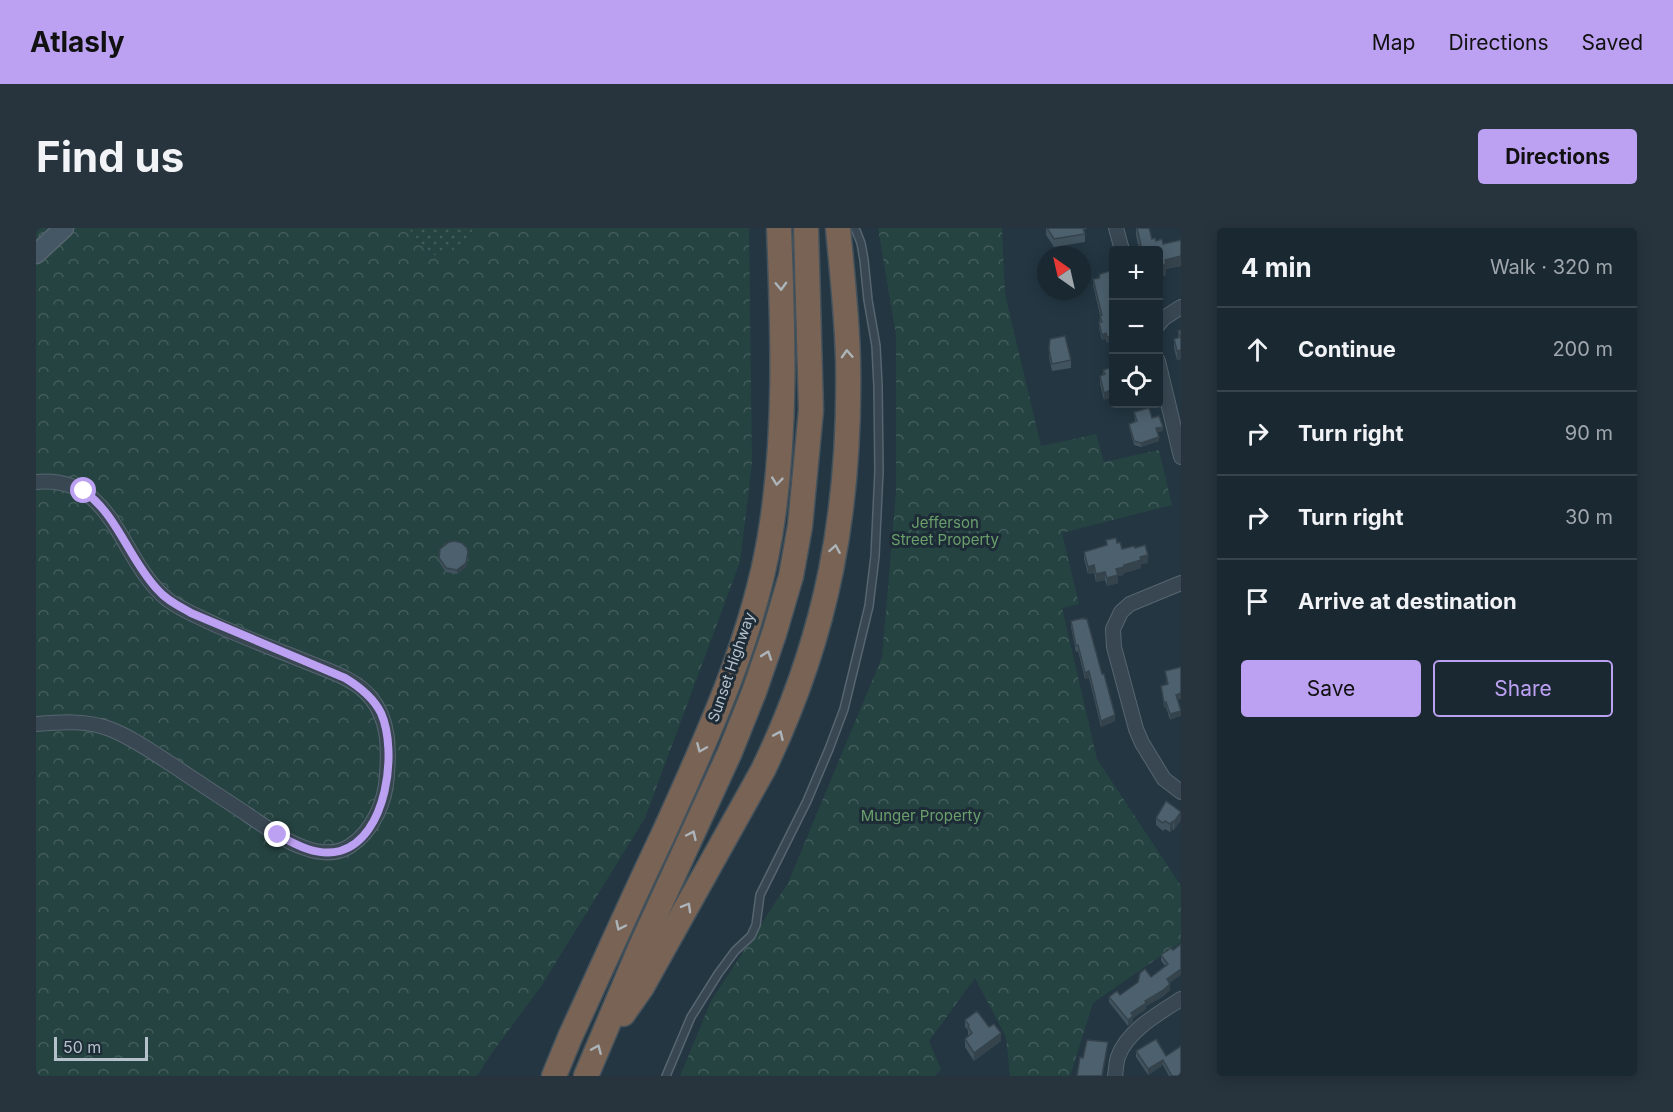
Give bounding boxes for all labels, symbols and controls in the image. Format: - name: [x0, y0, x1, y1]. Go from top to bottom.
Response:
- text: Atlasly: [30, 25, 125, 59]
- text: Map: [1372, 30, 1415, 55]
- text: Directions: [1448, 30, 1549, 55]
- text: Saved: [1582, 30, 1643, 55]
- button: Directions: [1478, 129, 1637, 184]
- text: Find us: [36, 131, 184, 182]
- north arrow: [1037, 246, 1091, 300]
- map controls: [1109, 246, 1163, 408]
- button: +: [1109, 246, 1163, 300]
- text: 4 min: [1241, 252, 1312, 283]
- text: Walk · 320 m: [1490, 255, 1613, 279]
- one-way arrow: [775, 282, 788, 291]
- button: −: [1109, 300, 1163, 354]
- icon: ahead: [1241, 333, 1274, 366]
- text: Continue: [1298, 336, 1396, 362]
- text: 200 m: [1552, 337, 1613, 361]
- one-way arrow: [841, 350, 854, 359]
- button: locate: [1109, 354, 1163, 408]
- icon: right: [1241, 417, 1274, 450]
- text: Turn right: [1298, 420, 1404, 446]
- text: 90 m: [1565, 421, 1613, 445]
- route start: [70, 477, 96, 503]
- one-way arrow: [771, 477, 784, 486]
- icon: right: [1241, 501, 1274, 534]
- text: Turn right: [1298, 504, 1404, 530]
- text: 30 m: [1565, 505, 1613, 529]
- park label: Jefferson Street Property: [891, 513, 1000, 549]
- one-way arrow: [828, 544, 841, 554]
- icon: arrive: [1241, 585, 1274, 618]
- text: Arrive at destination: [1298, 588, 1517, 614]
- street label: Sunset Highway: [703, 609, 759, 724]
- one-way arrow: [759, 650, 772, 661]
- button: Save: [1241, 660, 1421, 717]
- button: Share: [1433, 660, 1613, 717]
- one-way arrow: [772, 730, 784, 741]
- one-way arrow: [696, 742, 708, 753]
- park label: Munger Property: [861, 806, 982, 825]
- route end: [264, 821, 290, 847]
- one-way arrow: [684, 830, 696, 841]
- one-way arrow: [680, 902, 691, 913]
- one-way arrow: [616, 919, 628, 930]
- scale bar: [54, 1034, 148, 1062]
- text: 50 m: [63, 1037, 101, 1057]
- one-way arrow: [590, 1045, 602, 1056]

